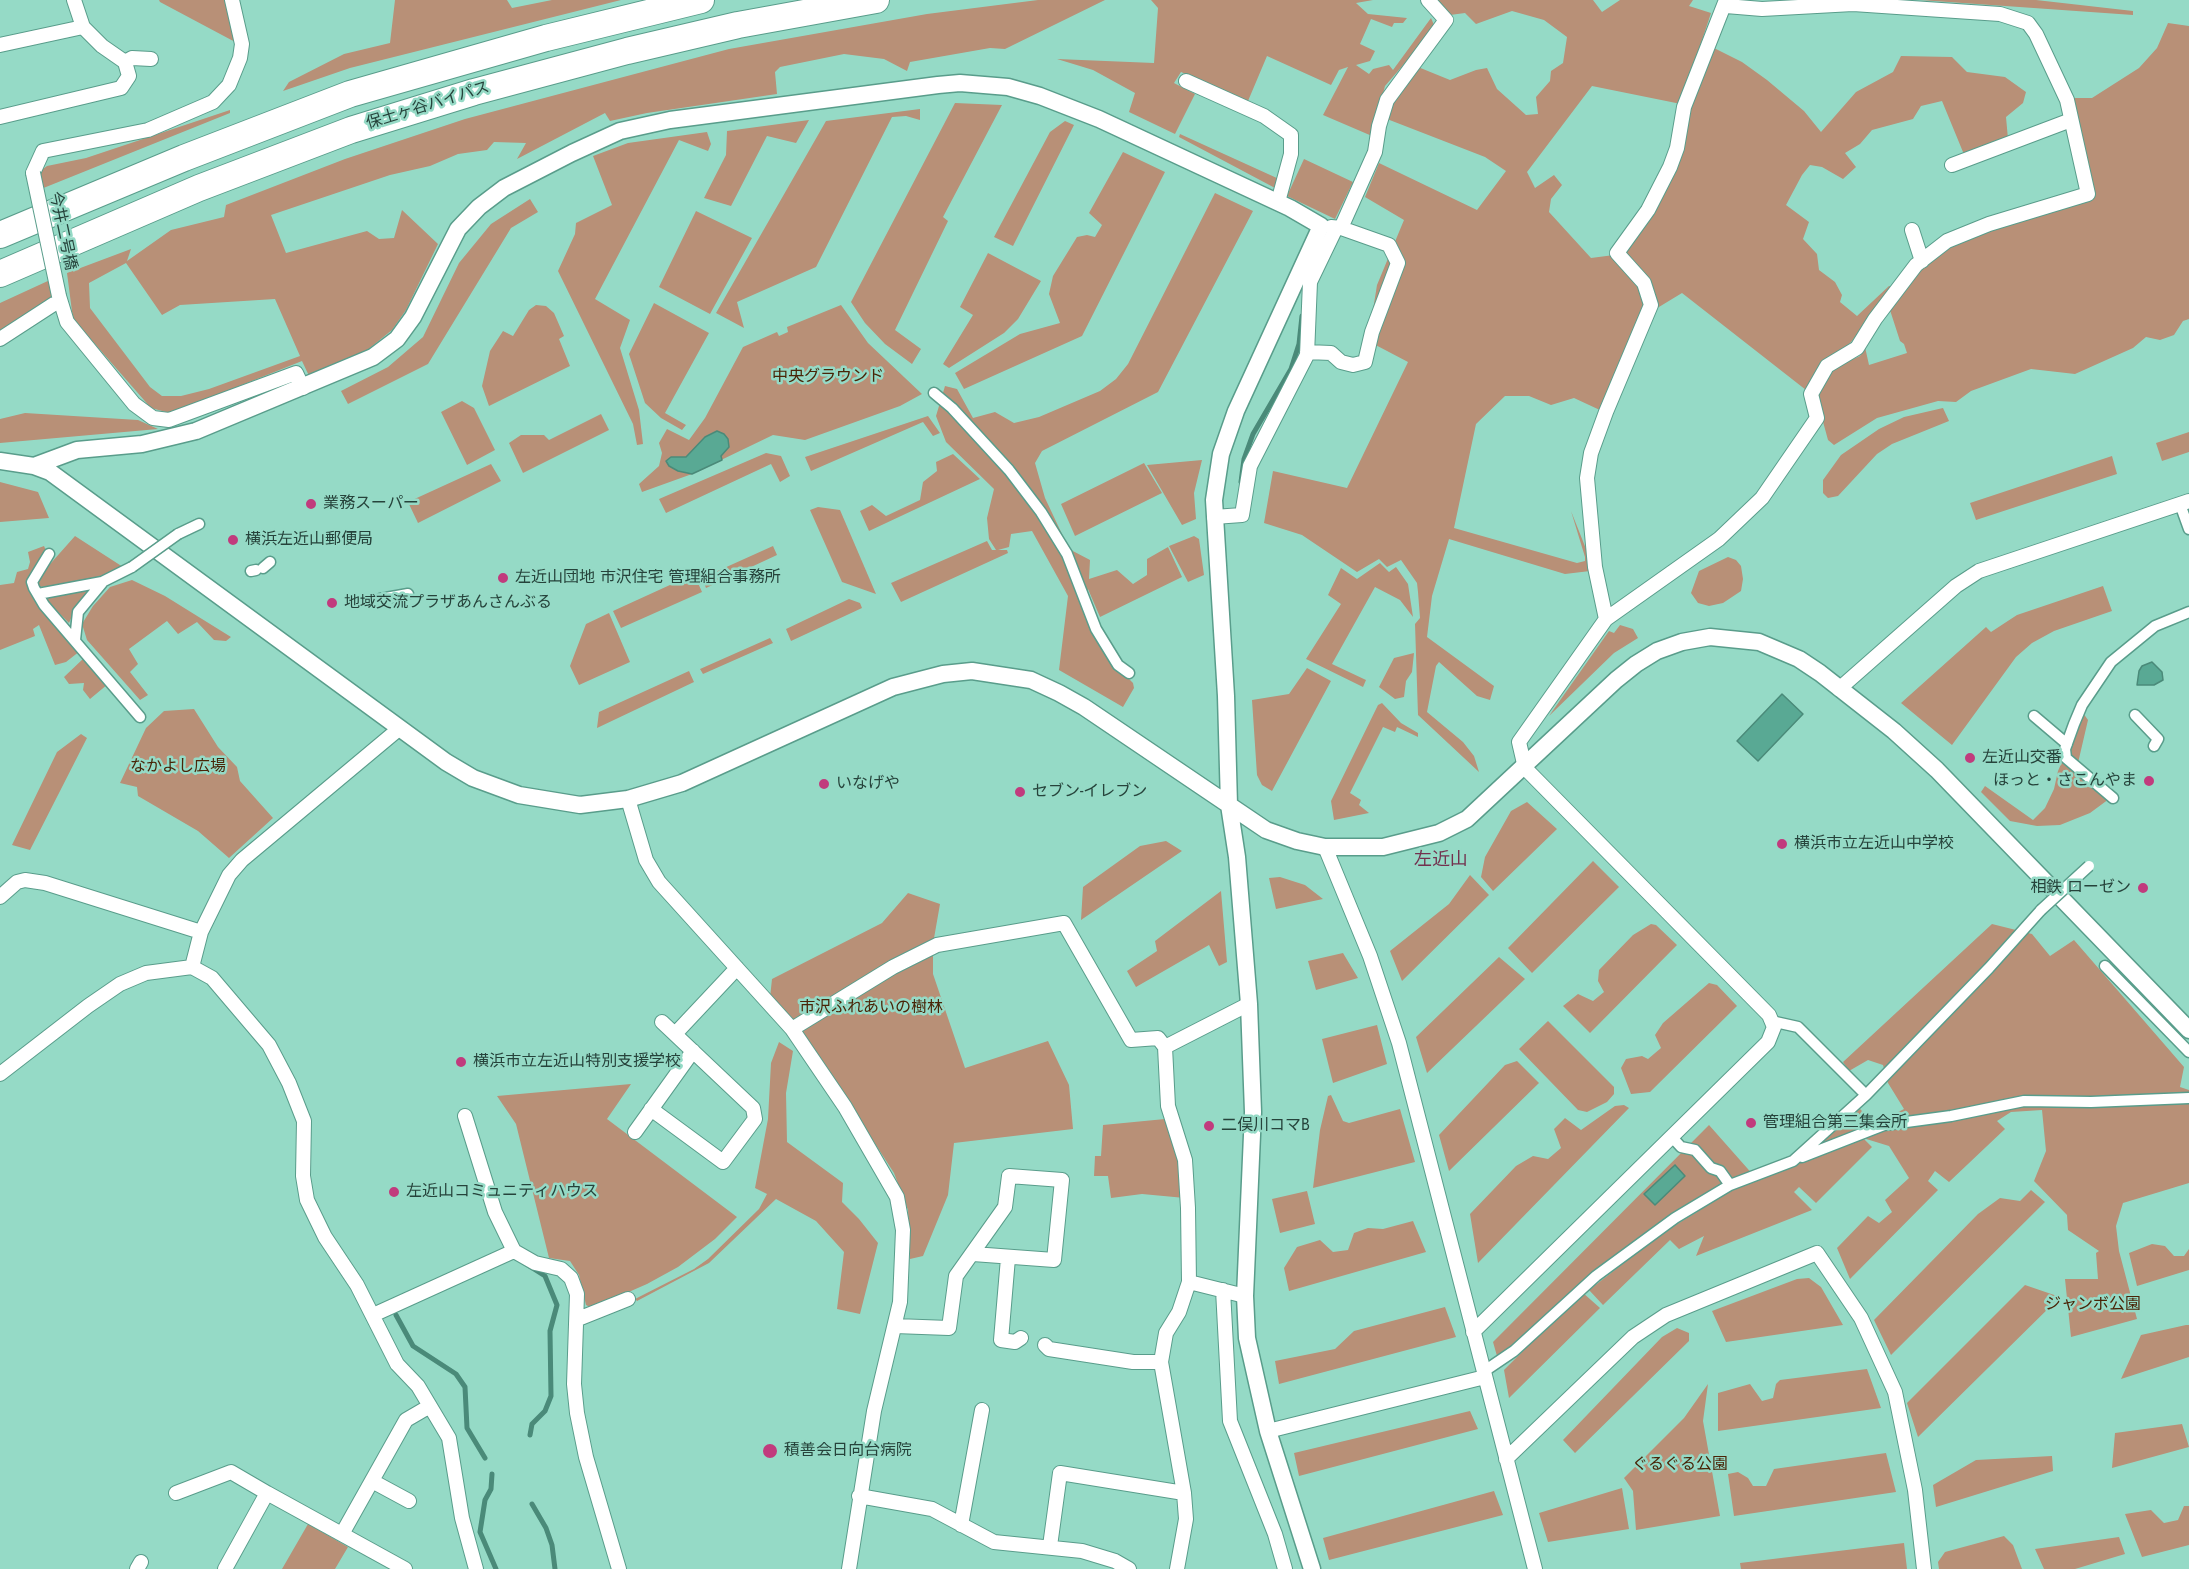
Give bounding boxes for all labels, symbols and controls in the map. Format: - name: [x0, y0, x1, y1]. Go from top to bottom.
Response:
- street label: 保土ヶ谷バイパス: [364, 78, 492, 134]
- street label: 今井二号橋: [44, 190, 80, 272]
- park label: 中央グラウンド: [772, 367, 884, 387]
- place label: 業務スーパー: [323, 494, 419, 514]
- marker: 業務スーパー: [304, 497, 318, 511]
- place label: 横浜左近山郵便局: [245, 530, 373, 550]
- marker: 横浜左近山郵便局: [226, 533, 240, 547]
- place label: 左近山団地 市沢住宅 管理組合事務所: [515, 568, 781, 588]
- marker: 左近山団地 市沢住宅 管理組合事務所: [496, 571, 510, 585]
- place label: 地域交流プラザあんさんぶる: [344, 593, 552, 613]
- marker: 地域交流プラザあんさんぶる: [325, 596, 339, 610]
- place label: 左近山交番: [1982, 748, 2062, 768]
- marker: 左近山交番: [1963, 751, 1977, 765]
- park label: なかよし広場: [130, 757, 226, 777]
- place label: ほっと・さこんやま: [1993, 771, 2137, 791]
- place label: いなげや: [836, 774, 900, 794]
- marker: ほっと・さこんやま: [2142, 774, 2156, 788]
- marker: いなげや: [817, 777, 831, 791]
- place label: セブン-イレブン: [1032, 782, 1147, 802]
- marker: セブン-イレブン: [1013, 785, 1027, 799]
- place label: 横浜市立左近山中学校: [1794, 834, 1954, 854]
- marker: 横浜市立左近山中学校: [1775, 837, 1789, 851]
- district label: 左近山: [1414, 850, 1468, 872]
- place label: 相鉄 ローゼン: [2030, 878, 2131, 898]
- marker: 相鉄 ローゼン: [2136, 881, 2150, 895]
- park label: 市沢ふれあいの樹林: [799, 998, 943, 1018]
- place label: 横浜市立左近山特別支援学校: [473, 1052, 681, 1072]
- marker: 横浜市立左近山特別支援学校: [454, 1055, 468, 1069]
- place label: 管理組合第三集会所: [1763, 1113, 1907, 1133]
- place label: 二俣川コマB: [1221, 1116, 1310, 1136]
- marker: 管理組合第三集会所: [1744, 1116, 1758, 1130]
- marker: 二俣川コマB: [1202, 1119, 1216, 1133]
- place label: 左近山コミュニティハウス: [406, 1182, 598, 1202]
- marker: 左近山コミュニティハウス: [387, 1185, 401, 1199]
- park label: ジャンボ公園: [2045, 1295, 2141, 1315]
- place label: 積善会日向台病院: [784, 1441, 912, 1461]
- marker: 積善会日向台病院: [761, 1442, 779, 1460]
- park label: ぐるぐる公園: [1632, 1455, 1728, 1475]

